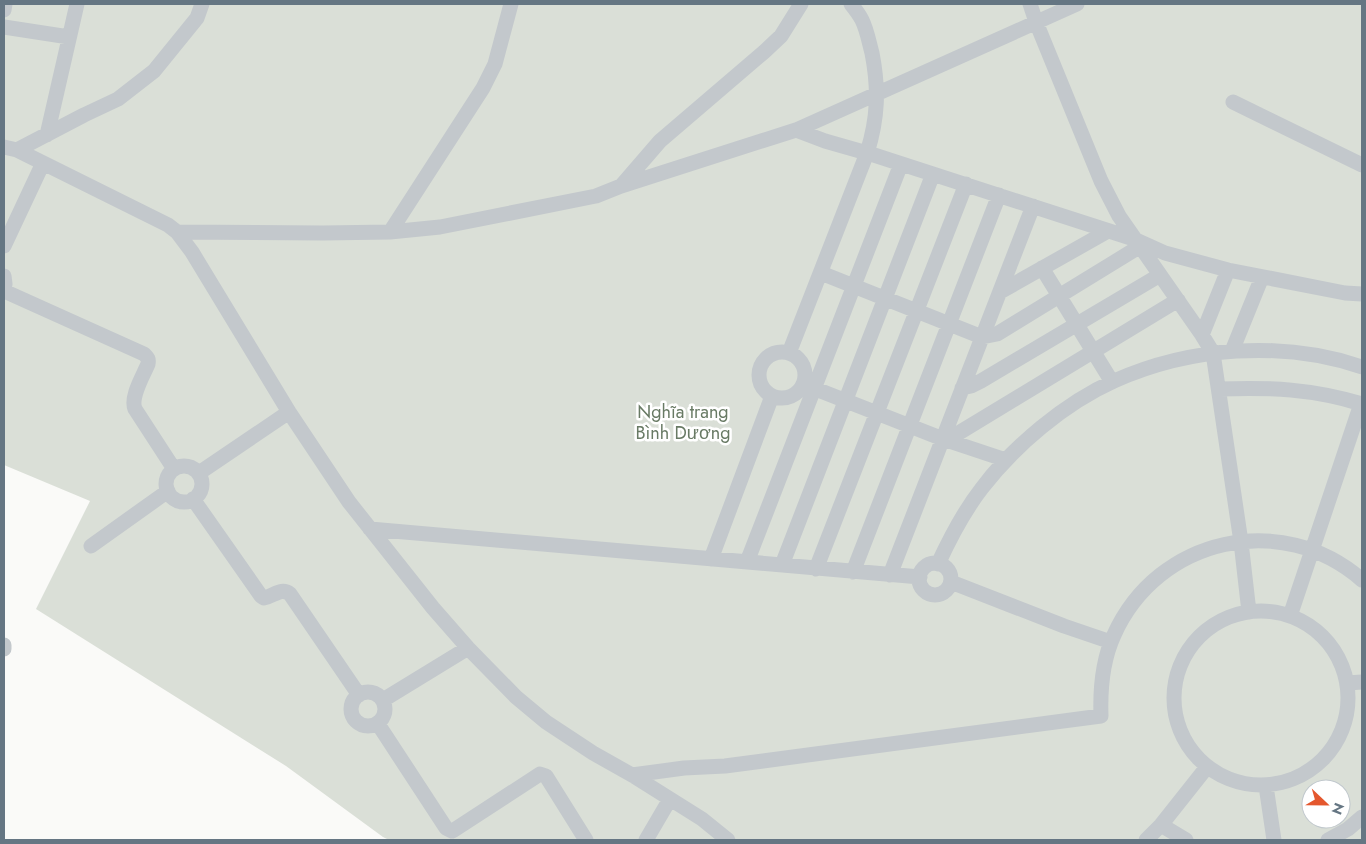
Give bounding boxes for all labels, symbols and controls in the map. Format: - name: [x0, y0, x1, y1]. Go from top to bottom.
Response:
- park label: Nghĩa trang Bình Dương: [636, 399, 730, 446]
- north arrow: [1301, 779, 1351, 829]
- text: N: [1327, 800, 1349, 818]

